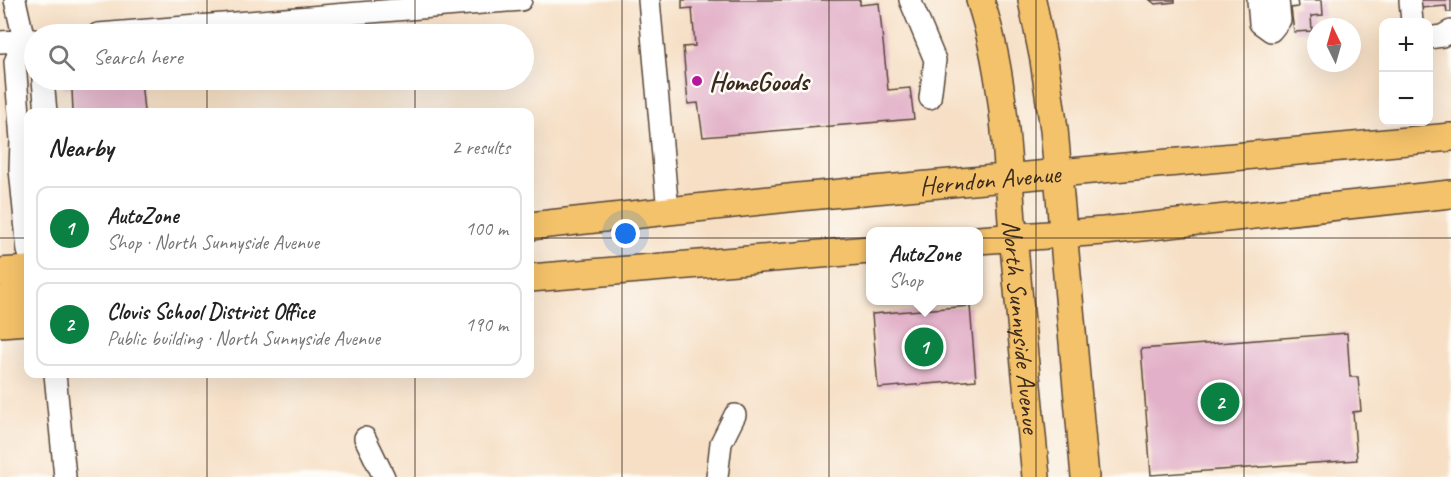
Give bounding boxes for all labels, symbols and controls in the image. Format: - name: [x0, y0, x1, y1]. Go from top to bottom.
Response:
- north arrow: [1307, 18, 1361, 72]
- map controls: [1379, 18, 1433, 126]
- button: +: [1379, 18, 1433, 72]
- search box: [24, 24, 534, 90]
- icon: search: [45, 41, 78, 74]
- text: Search here: [93, 43, 183, 71]
- place label: HomeGoods: [709, 65, 811, 98]
- button: −: [1379, 72, 1433, 126]
- marker: HomeGoods: [690, 74, 704, 88]
- text: Nearby: [48, 131, 113, 164]
- text: 2 results: [451, 135, 510, 160]
- street label: Herndon Avenue: [918, 156, 1063, 202]
- text: AutoZone: [107, 202, 178, 230]
- text: 1: [65, 216, 74, 241]
- text: 100 m: [465, 216, 508, 241]
- your location: [611, 219, 640, 248]
- street label: North Sunnyside Avenue: [995, 219, 1048, 437]
- popup: [866, 227, 983, 305]
- text: Shop · North Sunnyside Avenue: [107, 230, 319, 255]
- text: AutoZone: [889, 240, 960, 268]
- text: Shop: [889, 268, 923, 293]
- text: Clovis School District Office: [107, 298, 314, 326]
- text: 2: [65, 312, 74, 337]
- text: 190 m: [465, 312, 508, 337]
- pin: 1: [904, 324, 944, 370]
- text: Public building · North Sunnyside Avenue: [107, 326, 380, 351]
- pin: 2: [1200, 380, 1240, 424]

